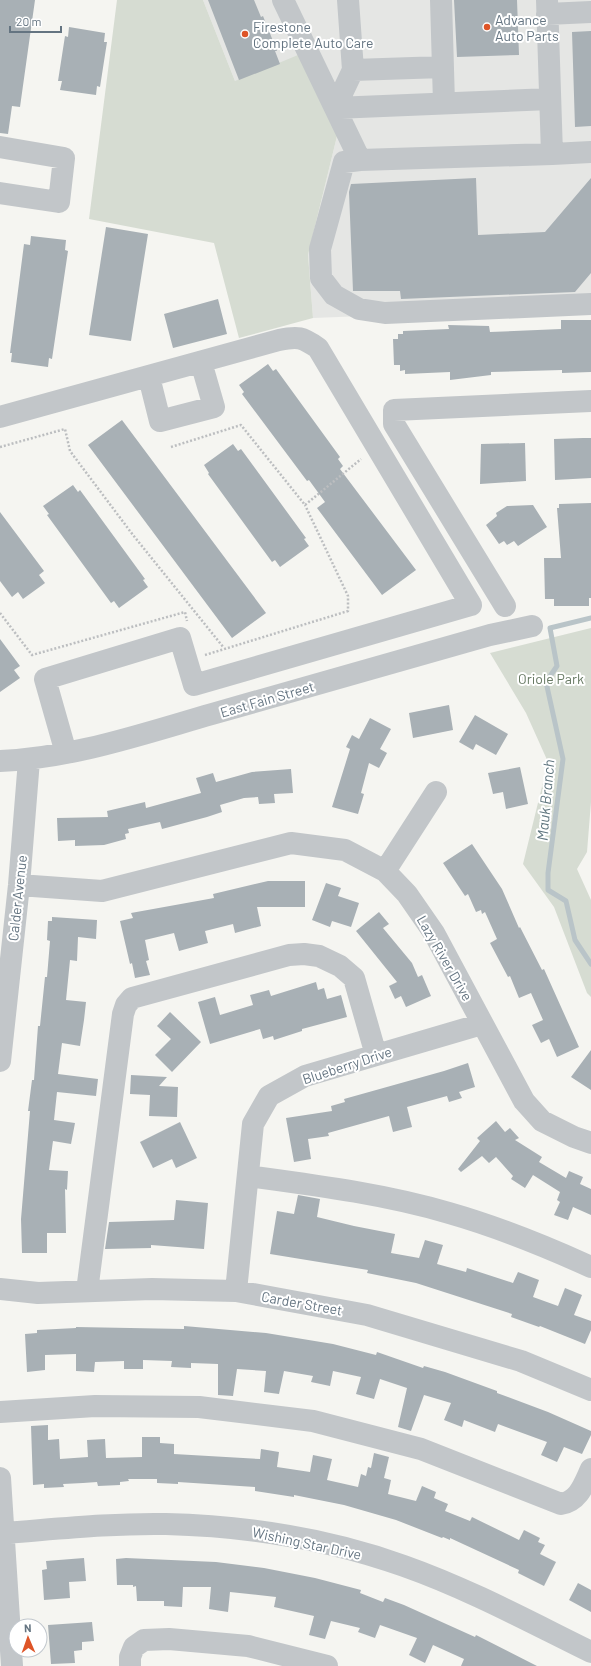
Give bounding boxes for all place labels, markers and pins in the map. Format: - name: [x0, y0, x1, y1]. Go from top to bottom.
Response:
- place label: Advance Auto Parts: [495, 11, 559, 44]
- place label: Firestone Complete Auto Care: [253, 18, 374, 51]
- marker: Advance Auto Parts: [482, 22, 492, 32]
- marker: Firestone Complete Auto Care: [240, 29, 250, 39]

